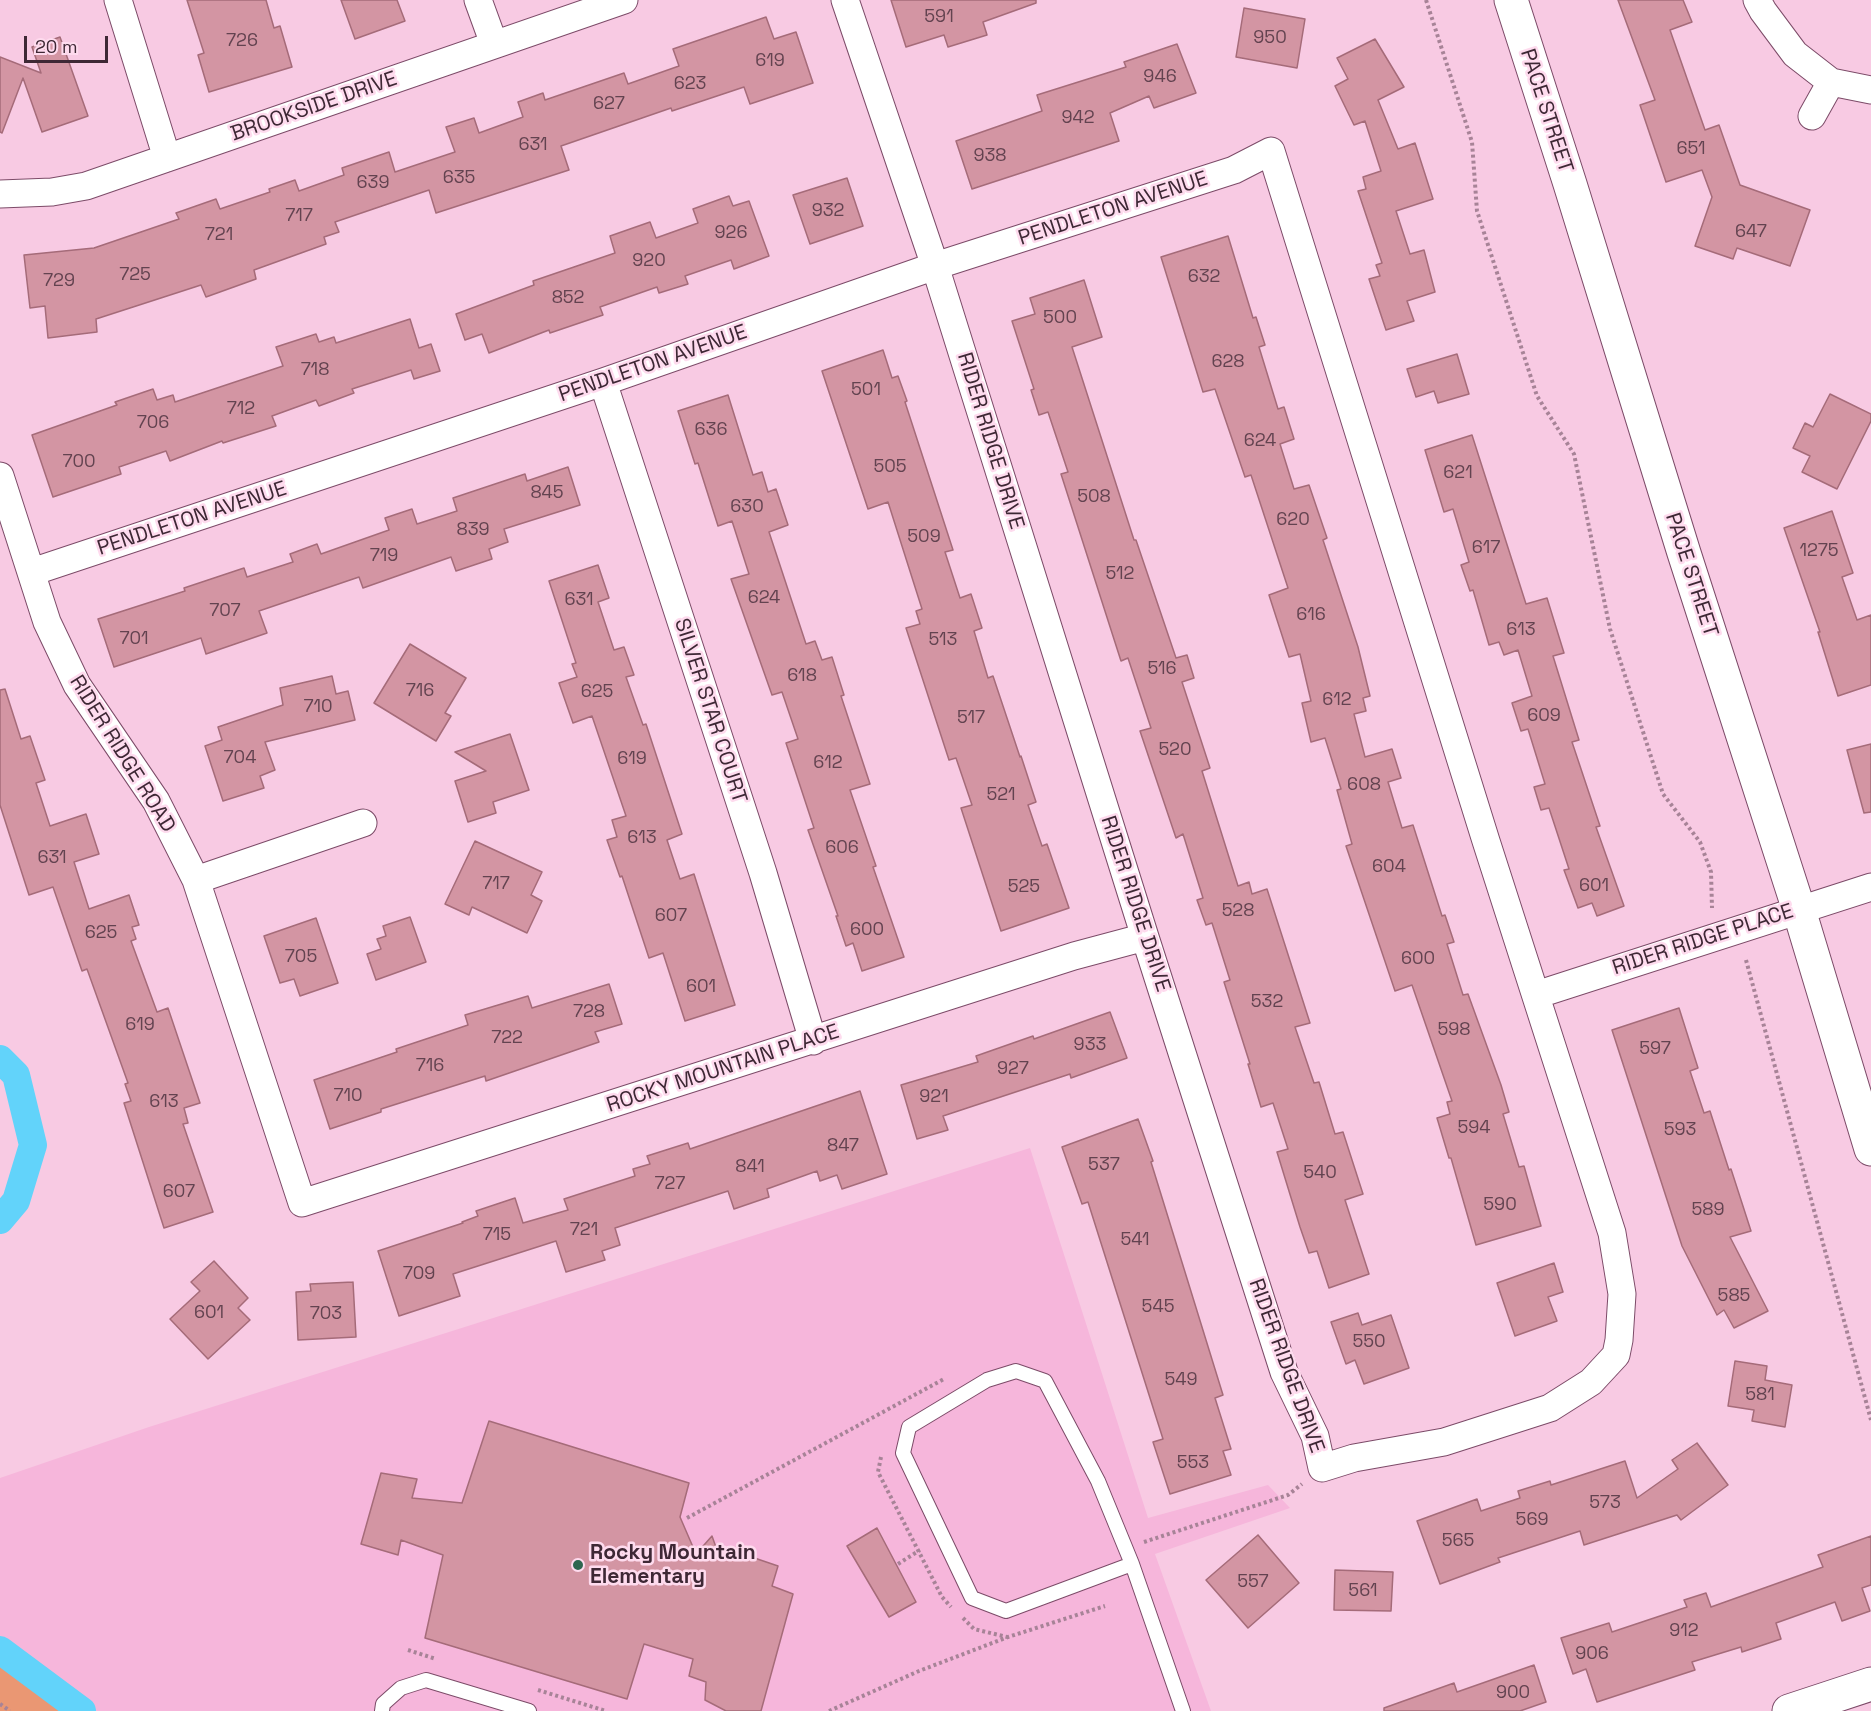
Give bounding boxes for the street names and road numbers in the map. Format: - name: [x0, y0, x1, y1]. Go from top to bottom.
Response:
- street label: PACE STREET: [1514, 46, 1578, 176]
- street label: BROOKSIDE DRIVE: [228, 67, 400, 147]
- street label: PENDLETON AVENUE: [1015, 167, 1211, 251]
- street label: PENDLETON AVENUE: [556, 320, 750, 408]
- street label: RIDER RIDGE DRIVE: [951, 350, 1029, 532]
- street label: PENDLETON AVENUE: [94, 477, 290, 561]
- street label: PACE STREET: [1659, 510, 1723, 640]
- street label: SILVER STAR COURT: [668, 615, 752, 807]
- street label: RIDER RIDGE ROAD: [64, 671, 180, 837]
- street label: RIDER RIDGE DRIVE: [1095, 813, 1175, 995]
- street label: RIDER RIDGE PLACE: [1609, 899, 1797, 981]
- street label: ROCKY MOUNTAIN PLACE: [604, 1019, 842, 1119]
- street label: RIDER RIDGE DRIVE: [1243, 1276, 1329, 1456]

